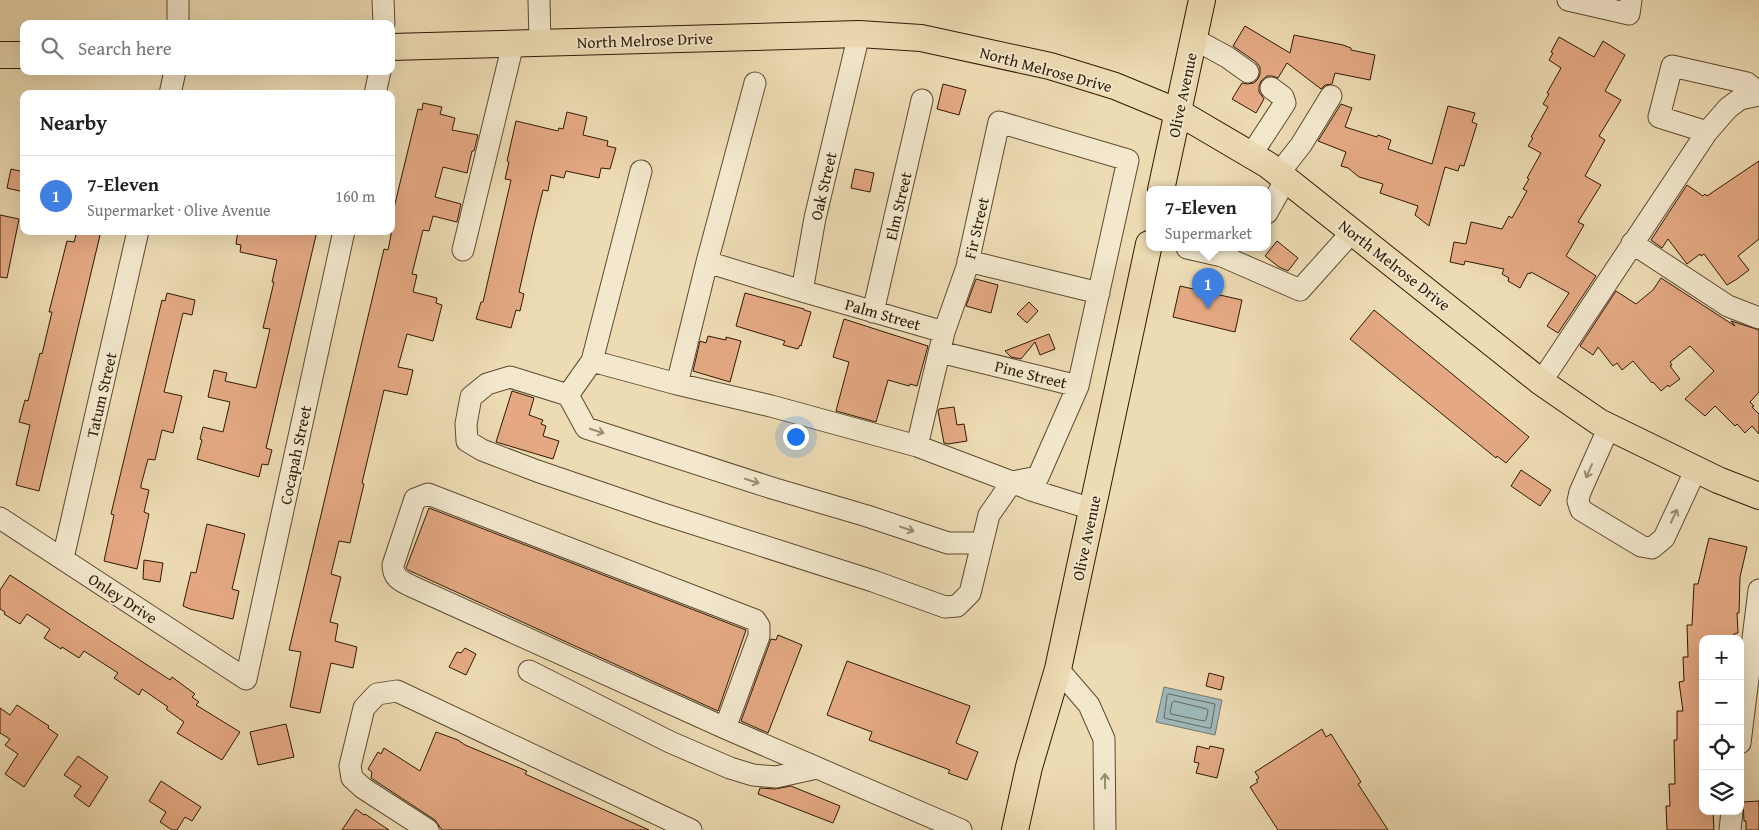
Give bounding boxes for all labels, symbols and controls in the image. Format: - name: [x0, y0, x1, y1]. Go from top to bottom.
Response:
- search box: [20, 20, 395, 75]
- street label: North Melrose Drive: [576, 26, 714, 54]
- icon: search: [38, 34, 66, 62]
- text: Search here: [78, 34, 172, 62]
- street label: North Melrose Drive: [977, 40, 1115, 98]
- street label: Olive Avenue: [1161, 50, 1203, 140]
- text: Nearby: [40, 107, 107, 138]
- street label: Oak Street: [804, 149, 843, 223]
- street label: Elm Street: [878, 169, 918, 243]
- text: 7-Eleven: [87, 170, 159, 198]
- text: 1: [52, 184, 60, 208]
- text: 160 m: [335, 184, 375, 208]
- popup: [1146, 186, 1271, 251]
- text: 7-Eleven: [1165, 193, 1237, 221]
- street label: Fir Street: [957, 194, 995, 261]
- text: Supermarket · Olive Avenue: [87, 198, 271, 222]
- street label: North Melrose Drive: [1334, 214, 1456, 316]
- text: Supermarket: [1165, 221, 1252, 245]
- pin: 1: [1192, 268, 1224, 309]
- street label: Palm Street: [842, 292, 924, 336]
- street label: Tatum Street: [79, 349, 123, 440]
- street label: Pine Street: [992, 353, 1070, 395]
- street label: Cocapah Street: [273, 403, 317, 507]
- your location: [783, 424, 809, 450]
- one-way arrow: [589, 427, 605, 437]
- one-way arrow: [1584, 463, 1594, 478]
- one-way arrow: [743, 477, 759, 486]
- street label: Olive Avenue: [1065, 493, 1107, 583]
- one-way arrow: [1670, 509, 1680, 524]
- one-way arrow: [899, 525, 914, 534]
- street label: Onley Drive: [84, 567, 162, 629]
- map controls: [1699, 635, 1744, 815]
- button: +: [1699, 635, 1744, 680]
- button: −: [1699, 680, 1744, 725]
- button: locate: [1699, 725, 1744, 770]
- button: layers: [1699, 770, 1744, 815]
- one-way arrow: [1100, 774, 1110, 790]

